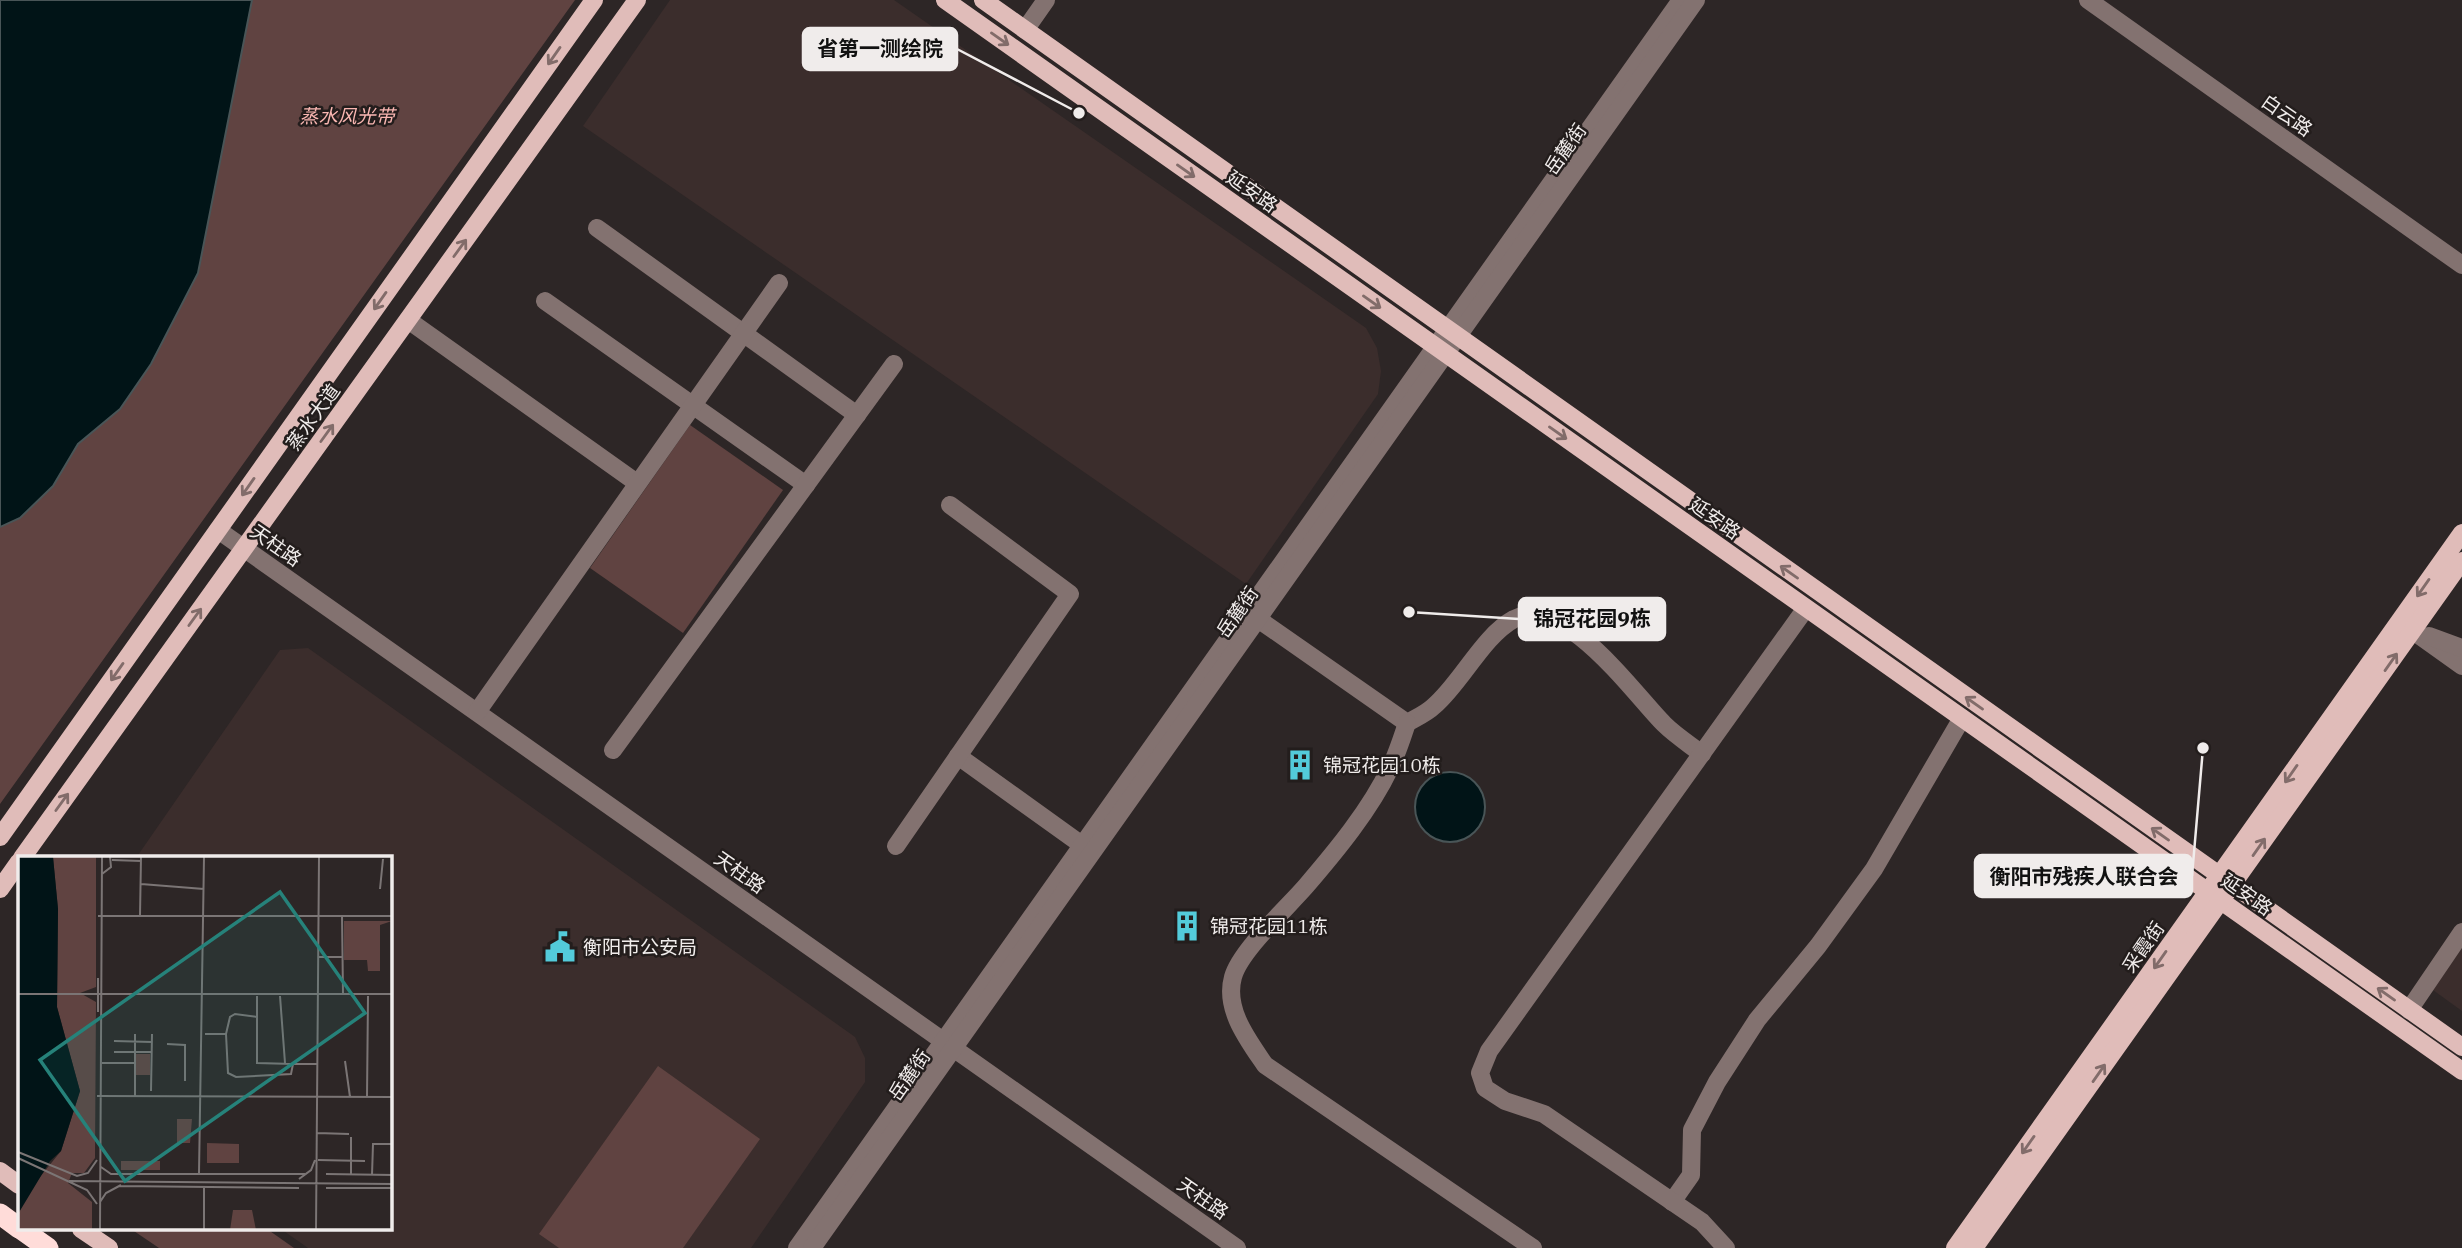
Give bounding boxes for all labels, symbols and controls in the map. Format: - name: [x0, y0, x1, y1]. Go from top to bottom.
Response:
- callout: 省第一测绘院: [803, 28, 957, 70]
- one-way arrow: [990, 32, 1009, 46]
- text: 省第一测绘院: [817, 34, 943, 62]
- one-way arrow: [547, 46, 561, 65]
- street label: 白云路: [2257, 89, 2317, 141]
- park label: 蒸水风光带: [299, 104, 397, 128]
- street label: 岳麓街: [1539, 119, 1591, 179]
- one-way arrow: [1176, 164, 1195, 178]
- street label: 延安路: [1222, 165, 1282, 217]
- one-way arrow: [453, 239, 467, 258]
- one-way arrow: [373, 291, 387, 310]
- one-way arrow: [1362, 295, 1381, 309]
- street label: 蒸水大道: [281, 379, 345, 455]
- one-way arrow: [320, 424, 334, 443]
- one-way arrow: [1548, 426, 1567, 440]
- one-way arrow: [241, 477, 256, 496]
- street label: 延安路: [1685, 492, 1745, 544]
- street label: 天柱路: [246, 519, 306, 571]
- one-way arrow: [1780, 565, 1799, 579]
- one-way arrow: [2415, 578, 2430, 597]
- street label: 岳麓街: [1211, 582, 1263, 642]
- callout: 锦冠花园9栋: [1519, 598, 1665, 640]
- text: 锦冠花园9栋: [1533, 604, 1651, 632]
- one-way arrow: [188, 608, 202, 627]
- one-way arrow: [2384, 653, 2398, 672]
- one-way arrow: [110, 662, 124, 681]
- one-way arrow: [1965, 696, 1984, 710]
- building icon: 锦冠花园10栋: [1283, 748, 1317, 782]
- place label: 锦冠花园10栋: [1323, 753, 1441, 777]
- one-way arrow: [2284, 764, 2298, 783]
- one-way arrow: [55, 793, 69, 812]
- one-way arrow: [2151, 827, 2170, 841]
- one-way arrow: [2252, 838, 2266, 857]
- street label: 天柱路: [710, 846, 770, 898]
- callout: 衡阳市残疾人联合会: [1975, 855, 2192, 897]
- inset map: [18, 856, 392, 1230]
- text: 衡阳市残疾人联合会: [1990, 862, 2179, 890]
- street label: 延安路: [2217, 868, 2277, 920]
- building icon: 锦冠花园11栋: [1170, 909, 1204, 943]
- place label: 锦冠花园11栋: [1210, 914, 1328, 938]
- street label: 采霞街: [2117, 917, 2169, 977]
- public building icon: 衡阳市公安局: [543, 930, 577, 964]
- place label: 衡阳市公安局: [583, 935, 697, 959]
- one-way arrow: [2153, 950, 2167, 969]
- one-way arrow: [2377, 987, 2396, 1001]
- street label: 岳麓街: [883, 1045, 935, 1105]
- one-way arrow: [2091, 1064, 2106, 1083]
- one-way arrow: [2021, 1135, 2035, 1154]
- street label: 天柱路: [1173, 1172, 1233, 1224]

